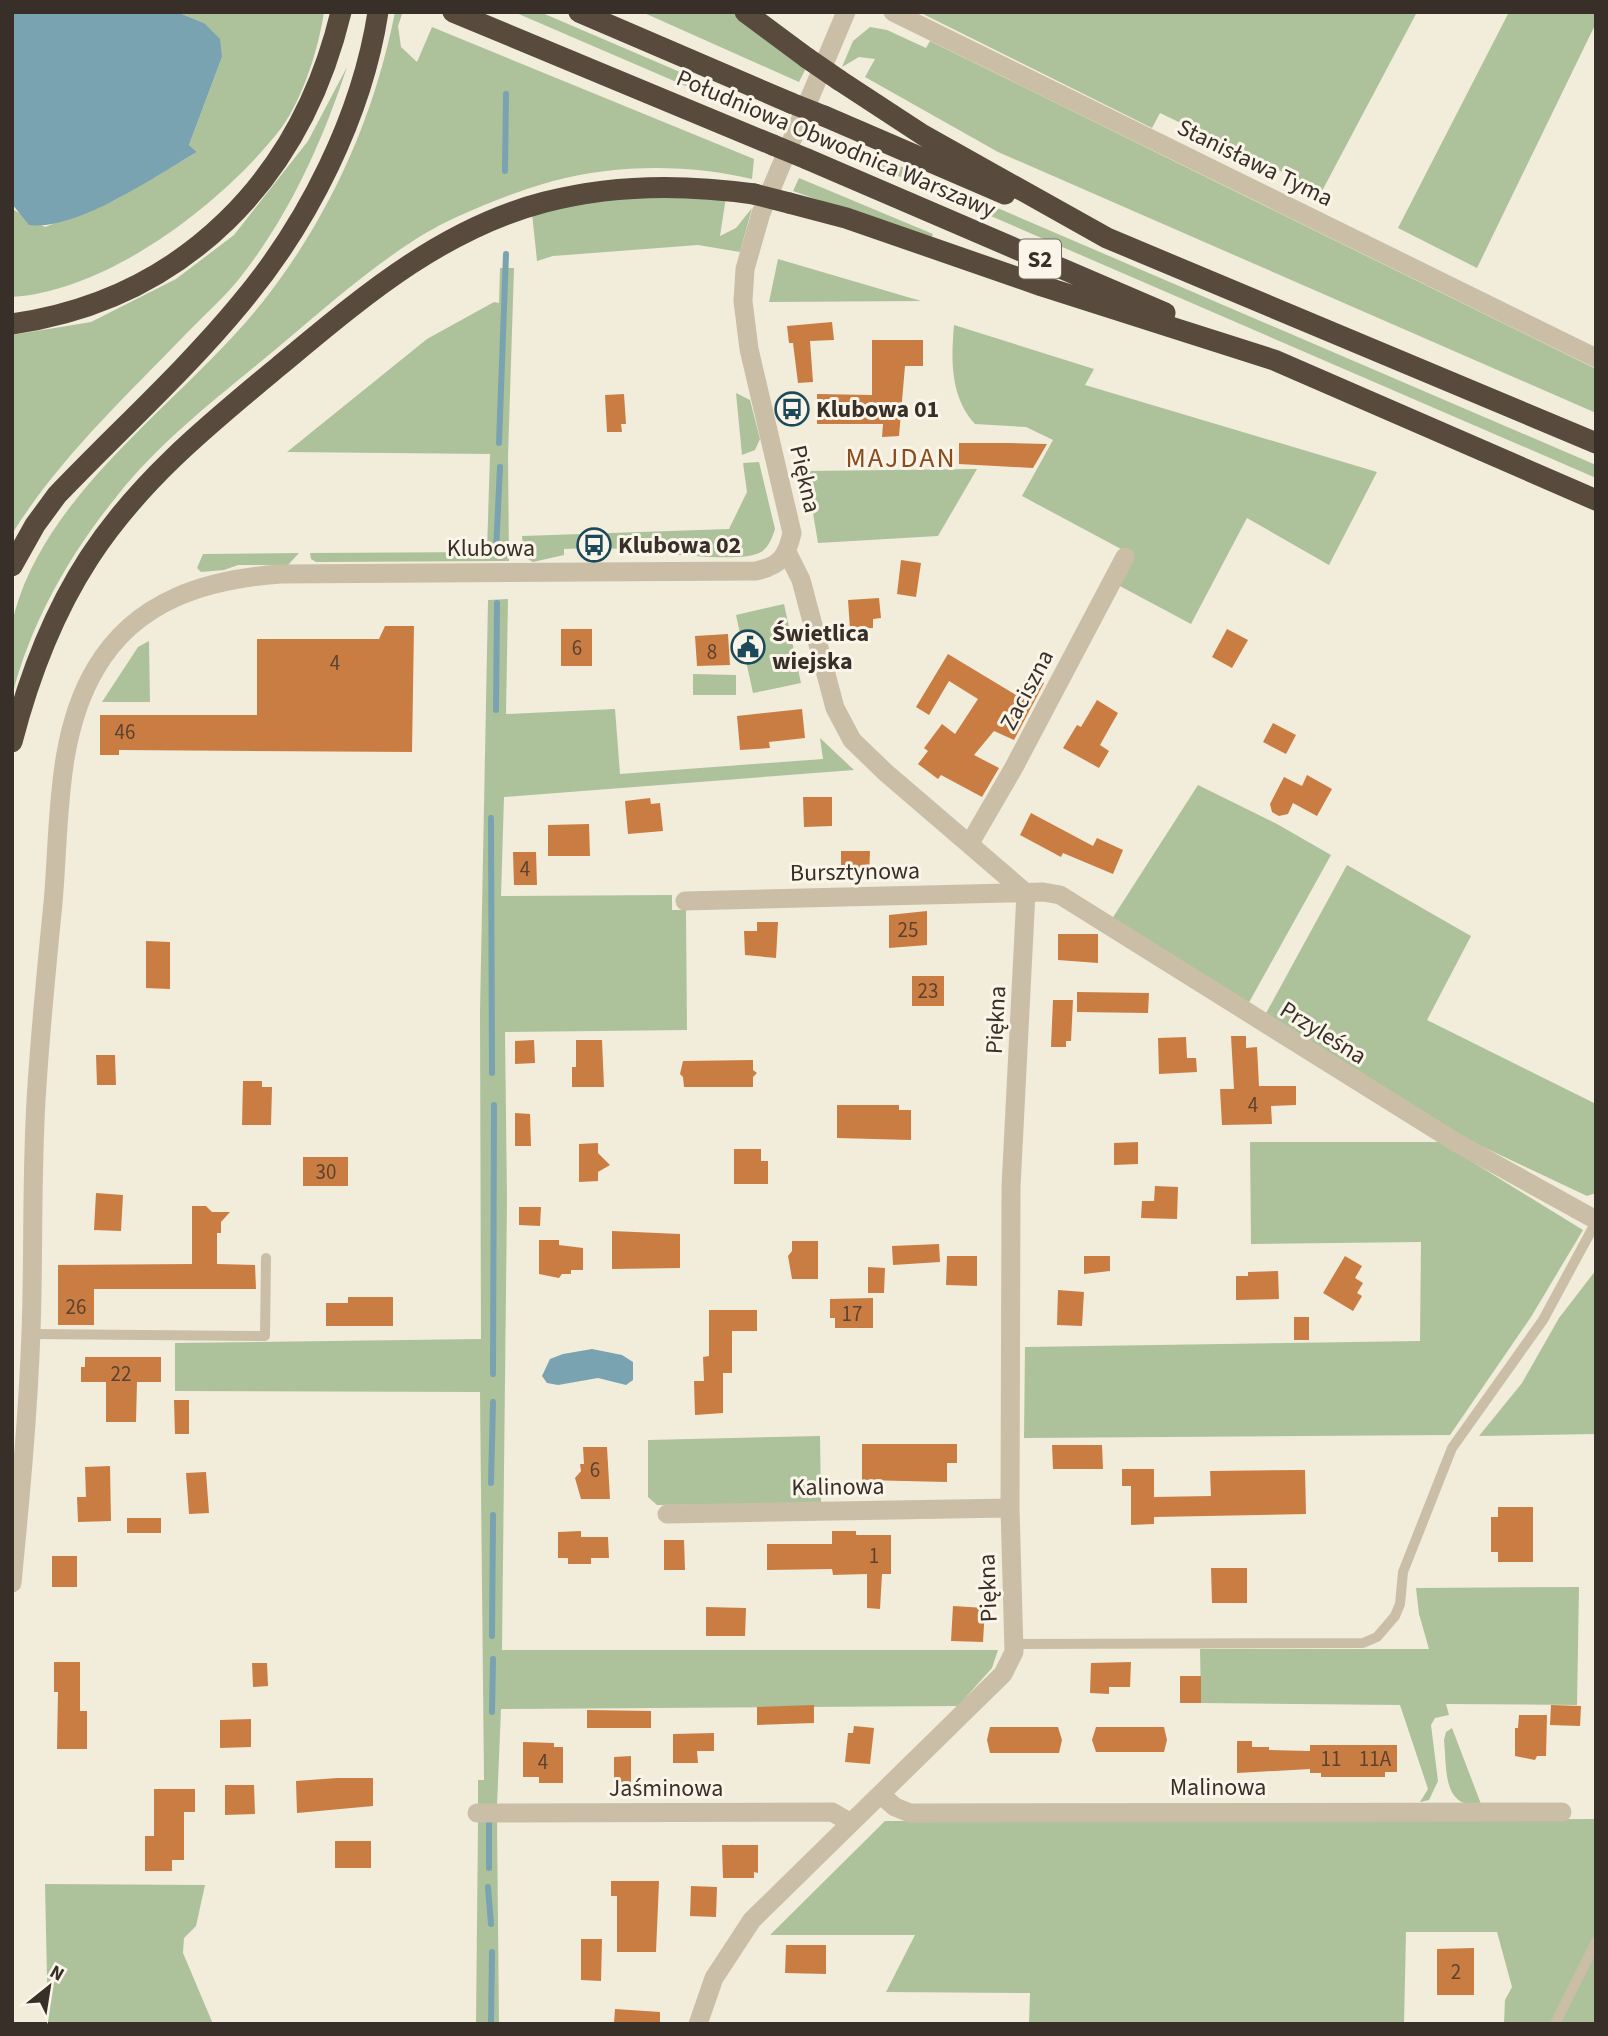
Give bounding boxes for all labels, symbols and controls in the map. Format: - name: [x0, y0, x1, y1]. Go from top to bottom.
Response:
- street label: Południowa Obwodnica Warszawy: [671, 61, 1001, 227]
- street label: Stanisława Tyma: [1171, 110, 1339, 216]
- road number: S2: [1019, 240, 1061, 278]
- bus stop icon: Klubowa 01: [773, 390, 811, 428]
- place label: Klubowa 01: [816, 392, 939, 427]
- district label: MAJDAN: [845, 438, 957, 478]
- street label: Piękna: [780, 442, 830, 516]
- bus stop icon: Klubowa 02: [575, 526, 613, 564]
- place label: Klubowa 02: [618, 528, 741, 563]
- street label: Klubowa: [447, 531, 535, 566]
- place label: Świetlica wiejska: [772, 616, 869, 679]
- public building icon: Świetlica wiejska: [729, 628, 767, 666]
- house number: 6: [572, 633, 582, 663]
- house number: 8: [707, 637, 717, 667]
- street label: Zaciszna: [991, 643, 1063, 737]
- house number: 4: [330, 648, 340, 678]
- house number: 46: [115, 717, 135, 747]
- street label: Bursztynowa: [790, 853, 920, 891]
- house number: 4: [520, 854, 530, 884]
- house number: 25: [898, 915, 918, 945]
- house number: 23: [918, 976, 938, 1006]
- street label: Piękna: [977, 985, 1015, 1055]
- street label: Przyleśna: [1273, 993, 1373, 1073]
- house number: 4: [1248, 1090, 1258, 1120]
- house number: 30: [316, 1157, 336, 1187]
- house number: 26: [66, 1292, 86, 1322]
- house number: 17: [842, 1299, 862, 1329]
- house number: 22: [111, 1359, 131, 1389]
- house number: 6: [590, 1455, 600, 1485]
- street label: Kalinowa: [791, 1469, 885, 1505]
- house number: 1: [869, 1541, 879, 1571]
- street label: Piękna: [969, 1553, 1007, 1623]
- house number: 11: [1321, 1744, 1341, 1774]
- house number: 11A: [1359, 1744, 1392, 1774]
- house number: 4: [538, 1747, 548, 1777]
- street label: Malinowa: [1170, 1770, 1266, 1805]
- street label: Jaśminowa: [609, 1771, 723, 1806]
- north arrow: [14, 1952, 84, 2022]
- house number: 2: [1451, 1957, 1461, 1987]
- text: N: [45, 1959, 69, 1988]

